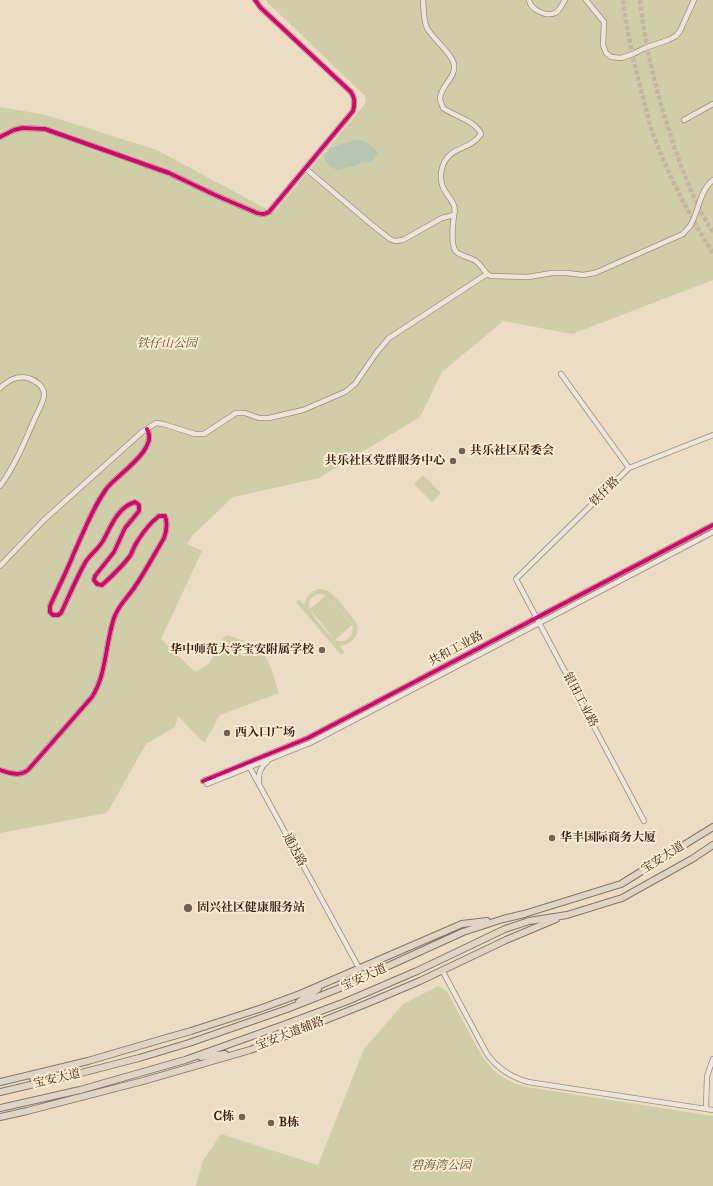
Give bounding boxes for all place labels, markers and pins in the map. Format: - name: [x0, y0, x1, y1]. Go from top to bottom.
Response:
- place label: 共乐社区居委会: [470, 444, 554, 458]
- marker: 共乐社区居委会: [457, 446, 467, 456]
- place label: 共乐社区党群服务中心: [325, 454, 445, 468]
- marker: 共乐社区党群服务中心: [448, 456, 458, 466]
- place label: 华中师范大学宝安附属学校: [170, 643, 314, 657]
- marker: 华中师范大学宝安附属学校: [317, 645, 327, 655]
- place label: 西入口广场: [235, 726, 295, 740]
- marker: 西入口广场: [222, 728, 232, 738]
- place label: 华丰国际商务大厦: [560, 831, 656, 845]
- marker: 华丰国际商务大厦: [547, 833, 557, 843]
- place label: 固兴社区健康服务站: [197, 901, 305, 915]
- marker: 固兴社区健康服务站: [182, 902, 194, 914]
- place label: C栋: [214, 1110, 234, 1124]
- marker: C栋: [237, 1112, 247, 1122]
- place label: B栋: [279, 1116, 299, 1130]
- marker: B栋: [266, 1118, 276, 1128]

